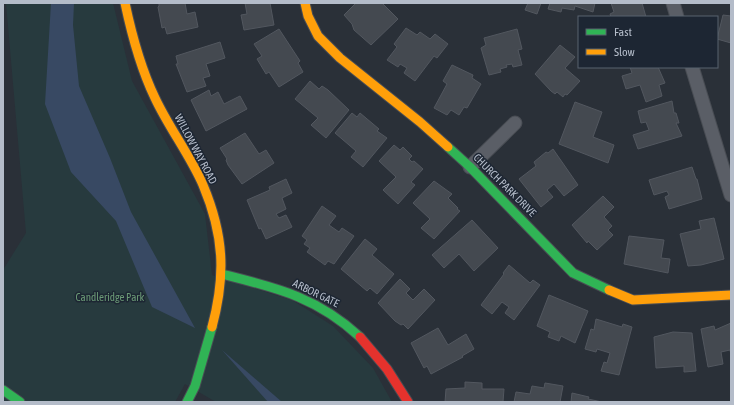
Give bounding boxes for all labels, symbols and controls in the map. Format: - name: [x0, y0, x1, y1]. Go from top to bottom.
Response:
- legend: [578, 16, 718, 68]
- text: Fast: [614, 25, 632, 39]
- text: Slow: [614, 45, 635, 59]
- street label: WILLOW WAY ROAD: [173, 112, 219, 186]
- street label: CHURCH PARK DRIVE: [471, 151, 539, 219]
- street label: ARBOR GATE: [291, 277, 341, 309]
- park label: Candleridge Park: [76, 291, 145, 303]

